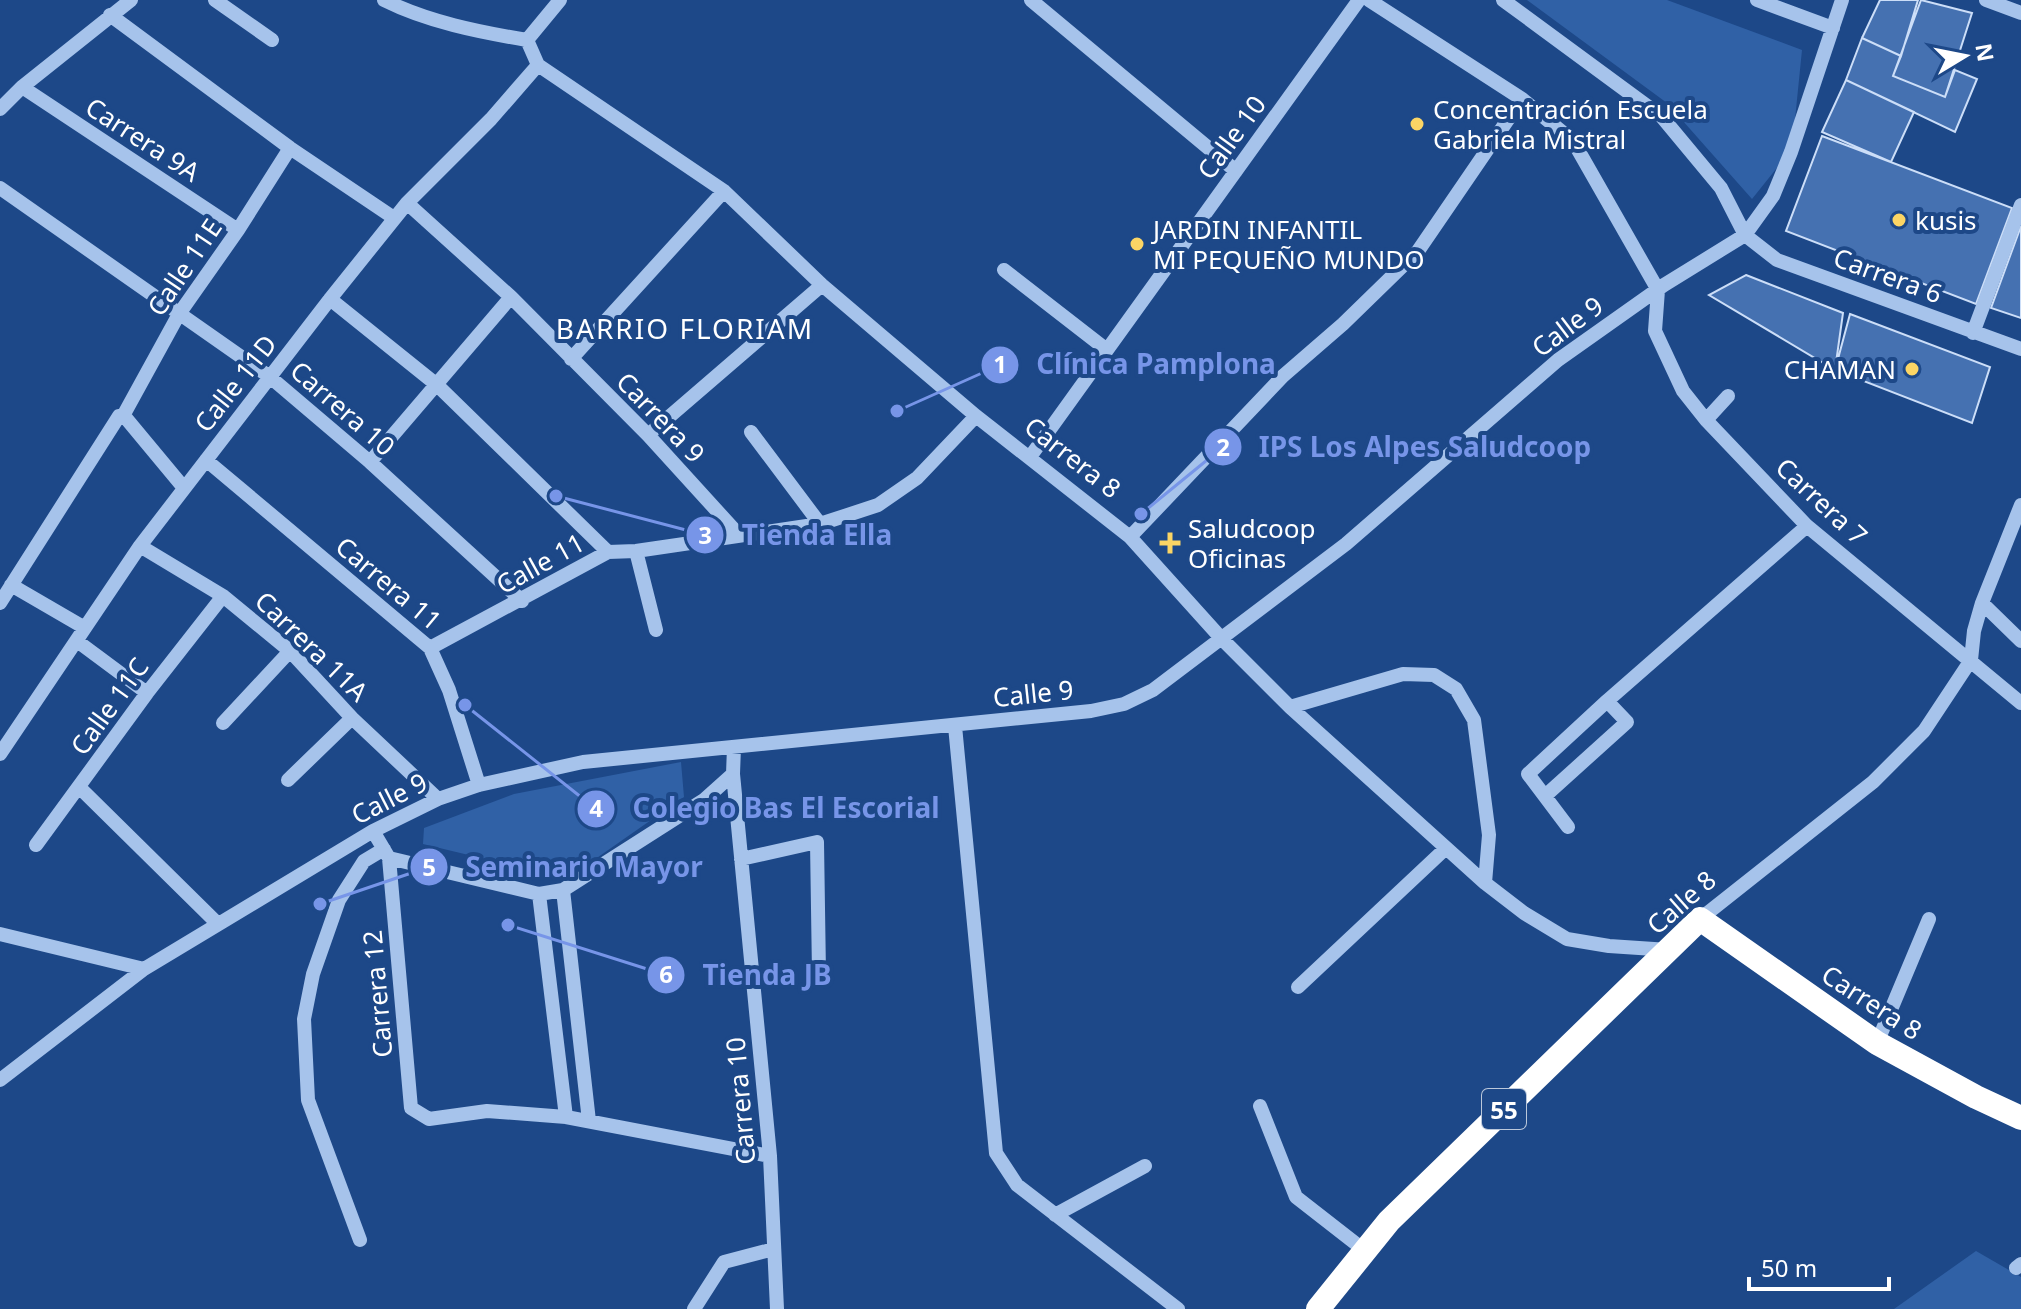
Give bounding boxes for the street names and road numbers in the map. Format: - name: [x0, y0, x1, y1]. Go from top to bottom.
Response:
- street label: Calle 10: [1188, 88, 1274, 186]
- street label: Carrera 9A: [79, 89, 208, 190]
- street label: Calle 11E: [138, 211, 230, 323]
- street label: Carrera 6: [1829, 239, 1947, 311]
- street label: Calle 9: [1524, 287, 1610, 365]
- street label: Calle 11D: [186, 327, 284, 439]
- street label: Carrera 10: [283, 352, 403, 464]
- street label: Carrera 9: [609, 364, 713, 470]
- street label: Carrera 8: [1017, 408, 1129, 506]
- street label: Carrera 7: [1768, 449, 1876, 553]
- street label: Calle 11: [489, 524, 591, 602]
- street label: Carrera 11: [328, 528, 450, 638]
- street label: Carrera 11A: [248, 583, 377, 709]
- street label: Calle 11C: [62, 650, 156, 762]
- street label: Calle 9: [991, 671, 1075, 715]
- street label: Calle 9: [345, 764, 433, 832]
- street label: Calle 8: [1639, 862, 1723, 942]
- street label: Carrera 12: [353, 929, 401, 1059]
- street label: Carrera 8: [1815, 956, 1929, 1048]
- street label: Carrera 10: [716, 1036, 764, 1166]
- road number: 55: [1482, 1089, 1526, 1129]

